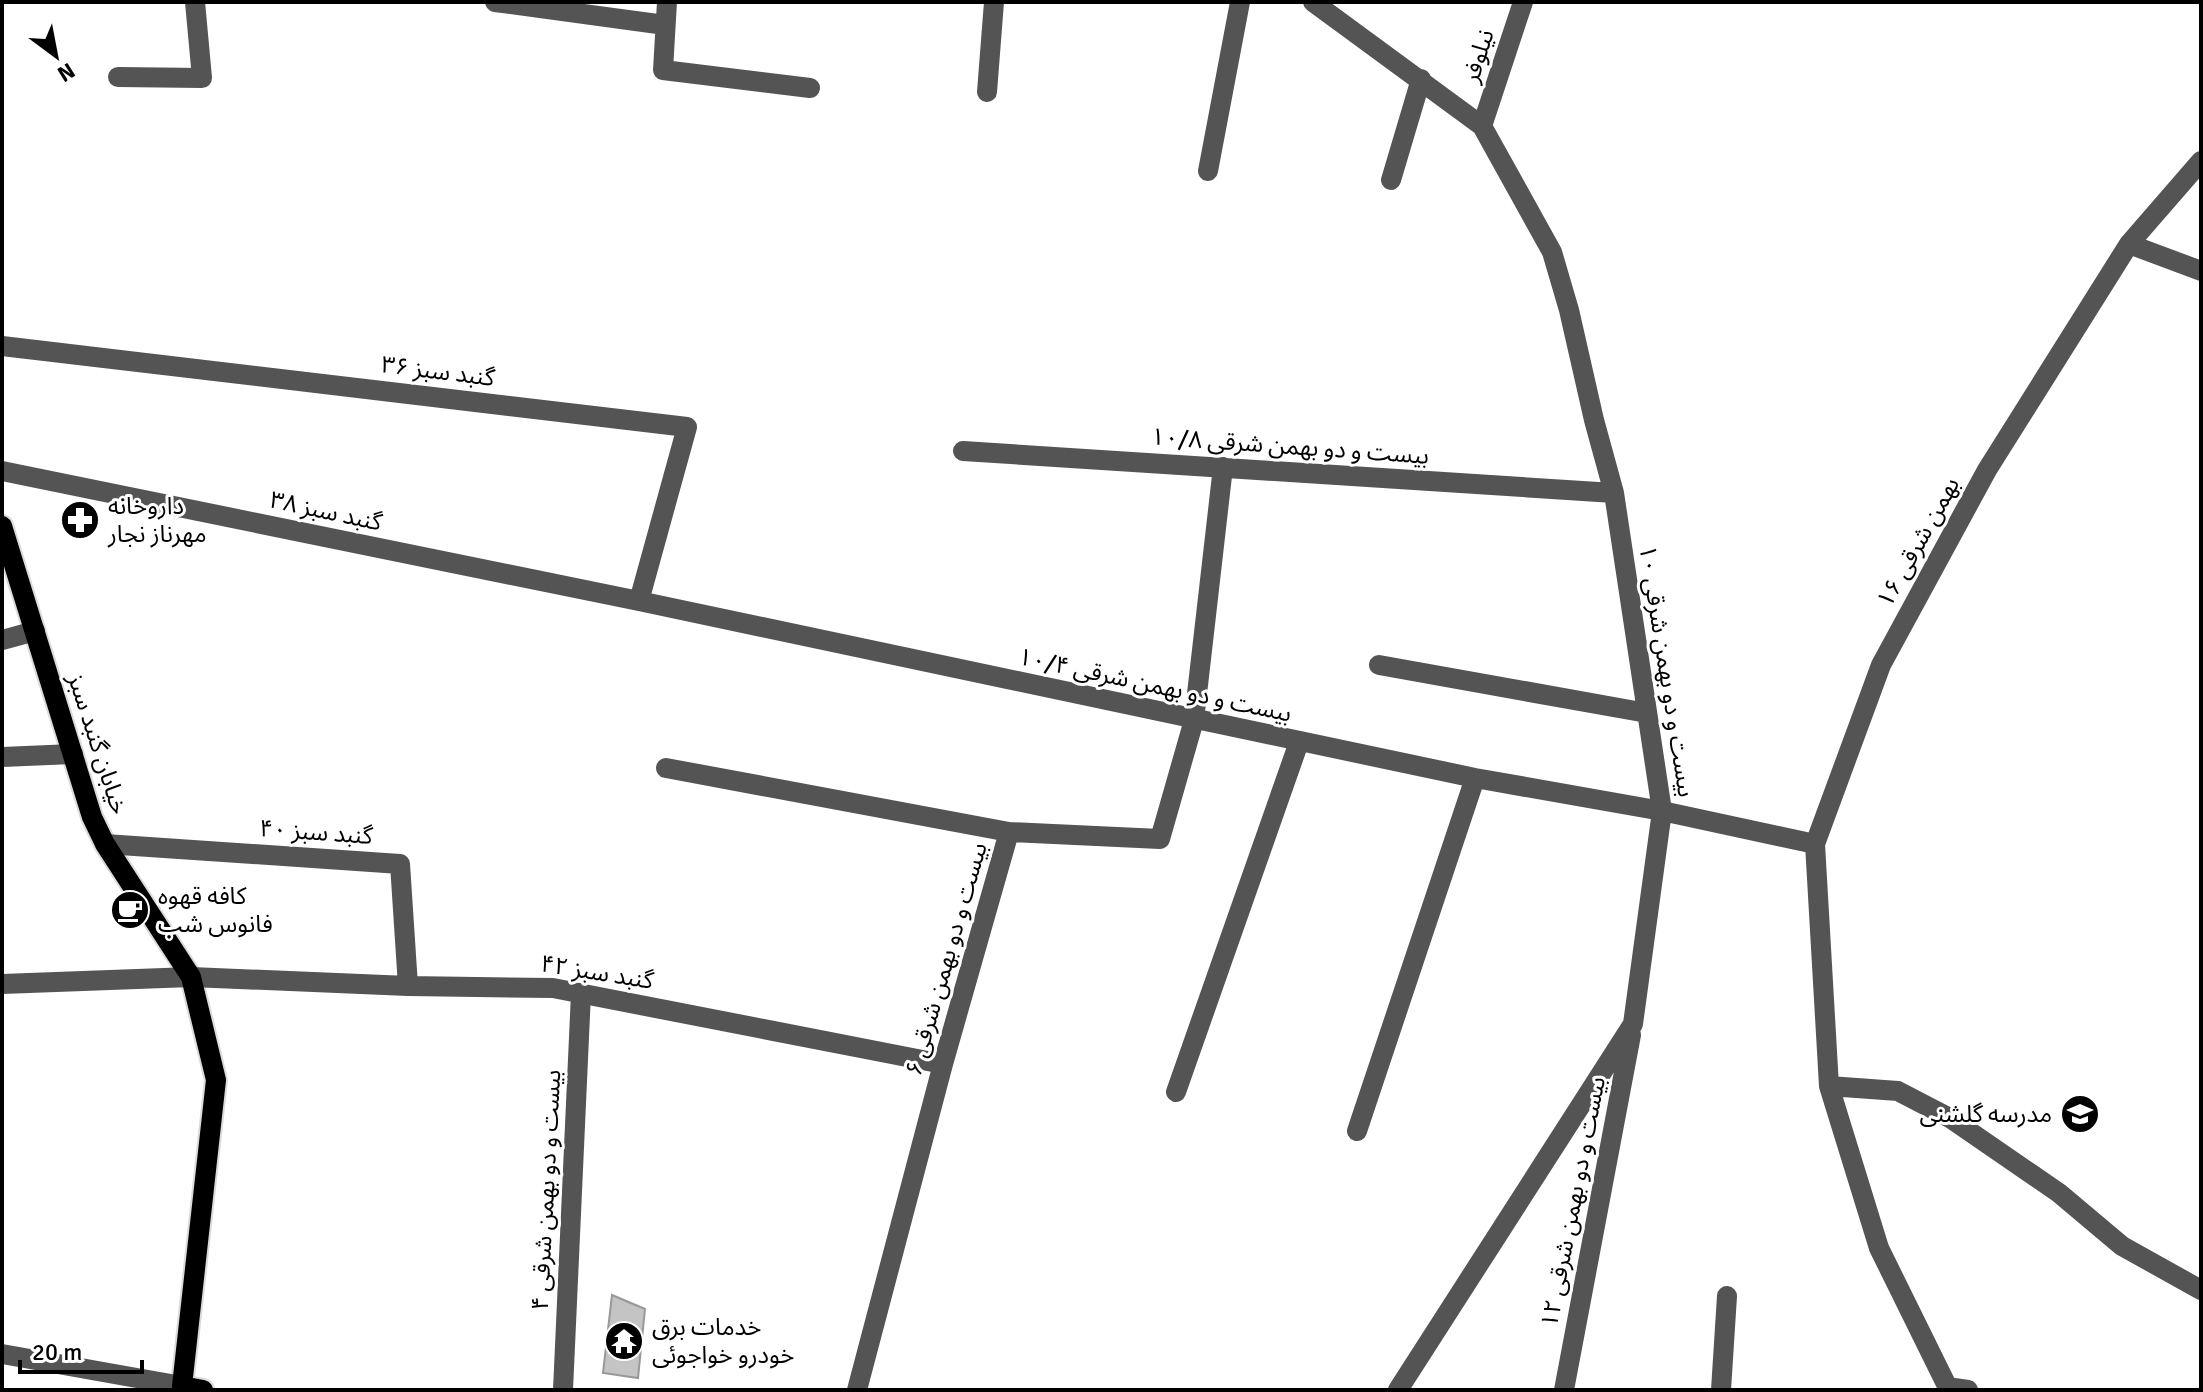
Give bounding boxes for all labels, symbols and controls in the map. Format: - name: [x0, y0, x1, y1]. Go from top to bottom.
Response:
- north arrow: [16, 16, 96, 96]
- street label: نیلوفر: [1455, 26, 1501, 87]
- text: N: [53, 57, 80, 88]
- street label: گنبد سبز ۳۶: [380, 349, 497, 393]
- street label: بیست و دو بهمن شرقی ۱۰/۸: [1150, 421, 1430, 471]
- street label: بهمن شرقی ۱۶: [1870, 472, 1966, 612]
- street label: گنبد سبز ۳۸: [267, 485, 386, 538]
- place label: داروخانه مهرناز نجار: [107, 491, 207, 549]
- pharmacy icon: داروخانه مهرناز نجار: [59, 499, 101, 541]
- street label: بیست و دو بهمن شرقی ۱۰: [1632, 543, 1702, 799]
- street label: بیست و دو بهمن شرقی ۱۰/۴: [1016, 641, 1294, 729]
- street label: خیابان گنبد سبز: [61, 669, 135, 818]
- street label: گنبد سبز ۴۰: [258, 813, 375, 851]
- street label: بیست و دو بهمن شرقی ۶: [898, 839, 994, 1079]
- place label: کافه قهوه فانوس شب: [158, 881, 273, 939]
- cafe icon: کافه قهوه فانوس شب: [109, 889, 151, 931]
- street label: گنبد سبز ۴۲: [539, 948, 657, 996]
- street label: بیست و دو بهمن شرقی ۴: [525, 1069, 567, 1311]
- street label: بیست و دو بهمن شرقی ۱۲: [1534, 1074, 1612, 1330]
- school or university icon: مدرسه گلشنی: [2059, 1093, 2101, 1135]
- place label: مدرسه گلشنی: [1919, 1099, 2052, 1129]
- place label: خدمات برق خودرو خواجوئی: [652, 1312, 795, 1370]
- temple icon: خدمات برق خودرو خواجوئی: [603, 1320, 645, 1362]
- scale bar: [20, 1324, 142, 1374]
- text: 20 m: [32, 1337, 82, 1367]

